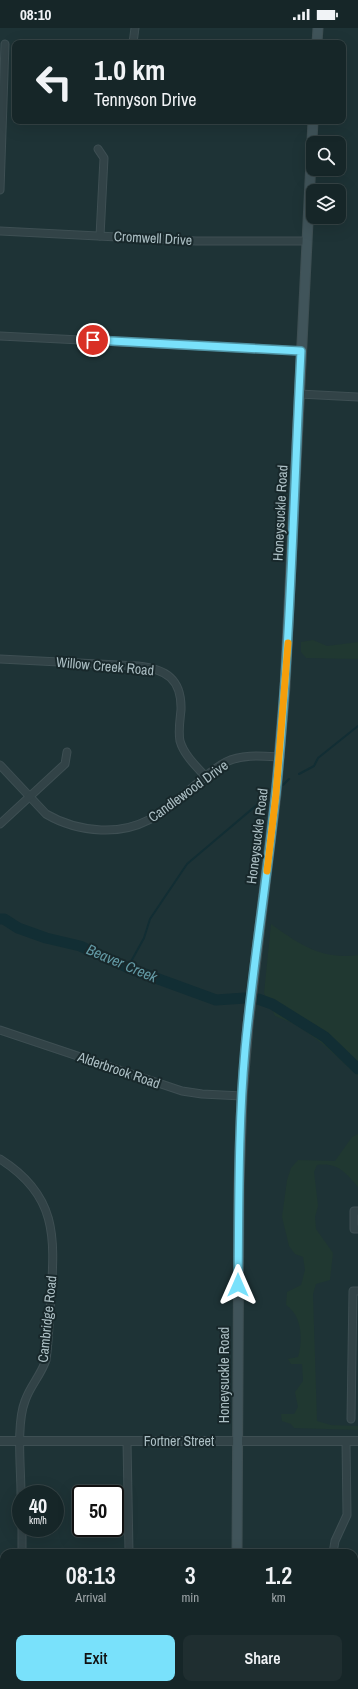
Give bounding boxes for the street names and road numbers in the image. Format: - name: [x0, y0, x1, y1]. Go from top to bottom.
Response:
- street label: Cromwell Drive: [113, 227, 193, 249]
- street label: Honeysuckle Road: [268, 464, 292, 562]
- street label: Willow Creek Road: [55, 653, 155, 679]
- street label: Candlewood Drive: [145, 756, 231, 826]
- street label: Honeysuckle Road: [242, 787, 272, 885]
- street label: Alderbrook Road: [74, 1047, 163, 1093]
- street label: Cambridge Road: [33, 1275, 61, 1363]
- street label: Honeysuckle Road: [215, 1327, 233, 1423]
- street label: Fortner Street: [144, 1432, 214, 1450]

